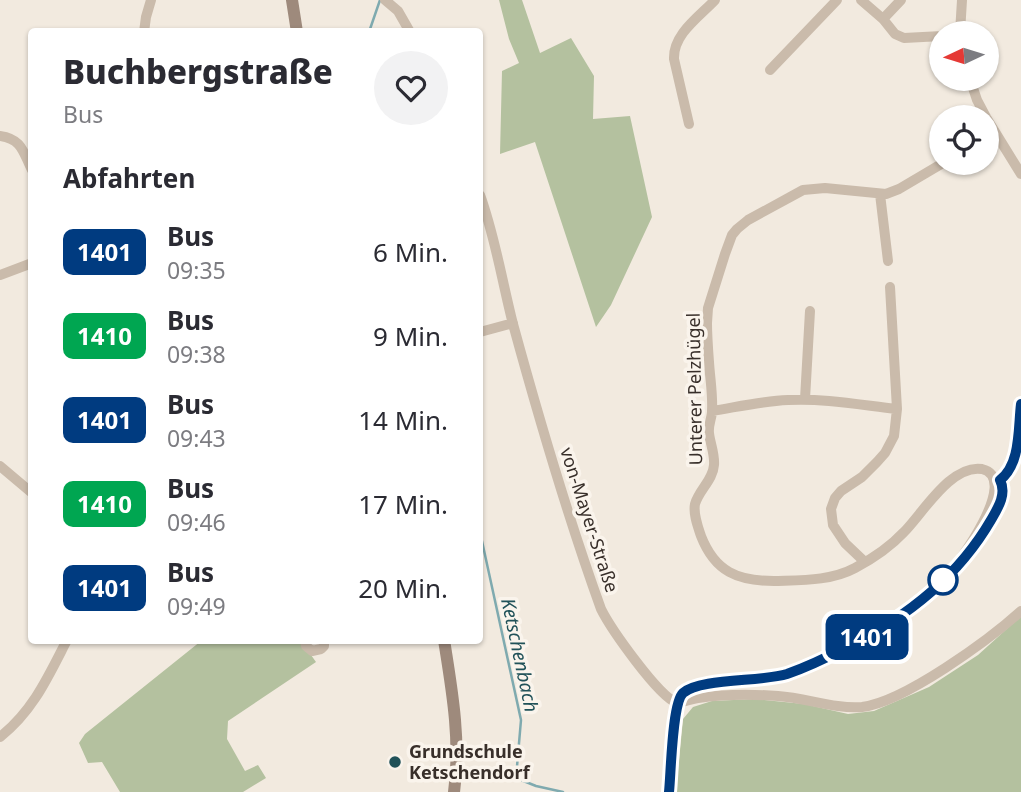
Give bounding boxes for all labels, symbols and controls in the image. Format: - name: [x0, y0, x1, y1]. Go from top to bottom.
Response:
- north arrow: [929, 21, 999, 91]
- map controls: [929, 21, 999, 175]
- text: Buchbergstraße: [63, 49, 333, 94]
- button: heart: [374, 51, 448, 125]
- text: Bus: [63, 98, 103, 130]
- button: locate: [929, 105, 999, 175]
- text: Abfahrten: [63, 160, 195, 196]
- text: Bus: [167, 218, 214, 254]
- text: 6 Min.: [373, 234, 448, 270]
- text: 1401: [77, 235, 132, 268]
- text: 09:35: [167, 254, 226, 286]
- text: Bus: [167, 302, 214, 338]
- street label: Unterer Pelzhügel: [681, 313, 707, 465]
- text: 9 Min.: [373, 318, 448, 354]
- text: 1410: [77, 319, 132, 352]
- text: 09:38: [167, 338, 226, 370]
- text: Bus: [167, 386, 214, 422]
- text: 14 Min.: [358, 402, 448, 438]
- text: 1401: [77, 403, 132, 436]
- text: 09:43: [167, 422, 226, 454]
- street label: von-Mayer-Straße: [555, 444, 625, 595]
- text: Bus: [167, 470, 214, 506]
- text: 17 Min.: [358, 486, 448, 522]
- text: 1410: [77, 487, 132, 520]
- text: 09:46: [167, 506, 226, 538]
- text: Bus: [167, 554, 214, 590]
- unlabelled marker: [928, 565, 958, 595]
- text: 20 Min.: [358, 570, 448, 606]
- text: 1401: [77, 571, 132, 604]
- text: 09:49: [167, 590, 226, 622]
- water label: Ketschenbach: [495, 595, 545, 715]
- line badge: 1401: [818, 614, 916, 660]
- text: 1401: [840, 620, 894, 653]
- place label: Grundschule Ketschendorf: [409, 739, 531, 784]
- marker: Grundschule Ketschendorf: [387, 754, 403, 770]

